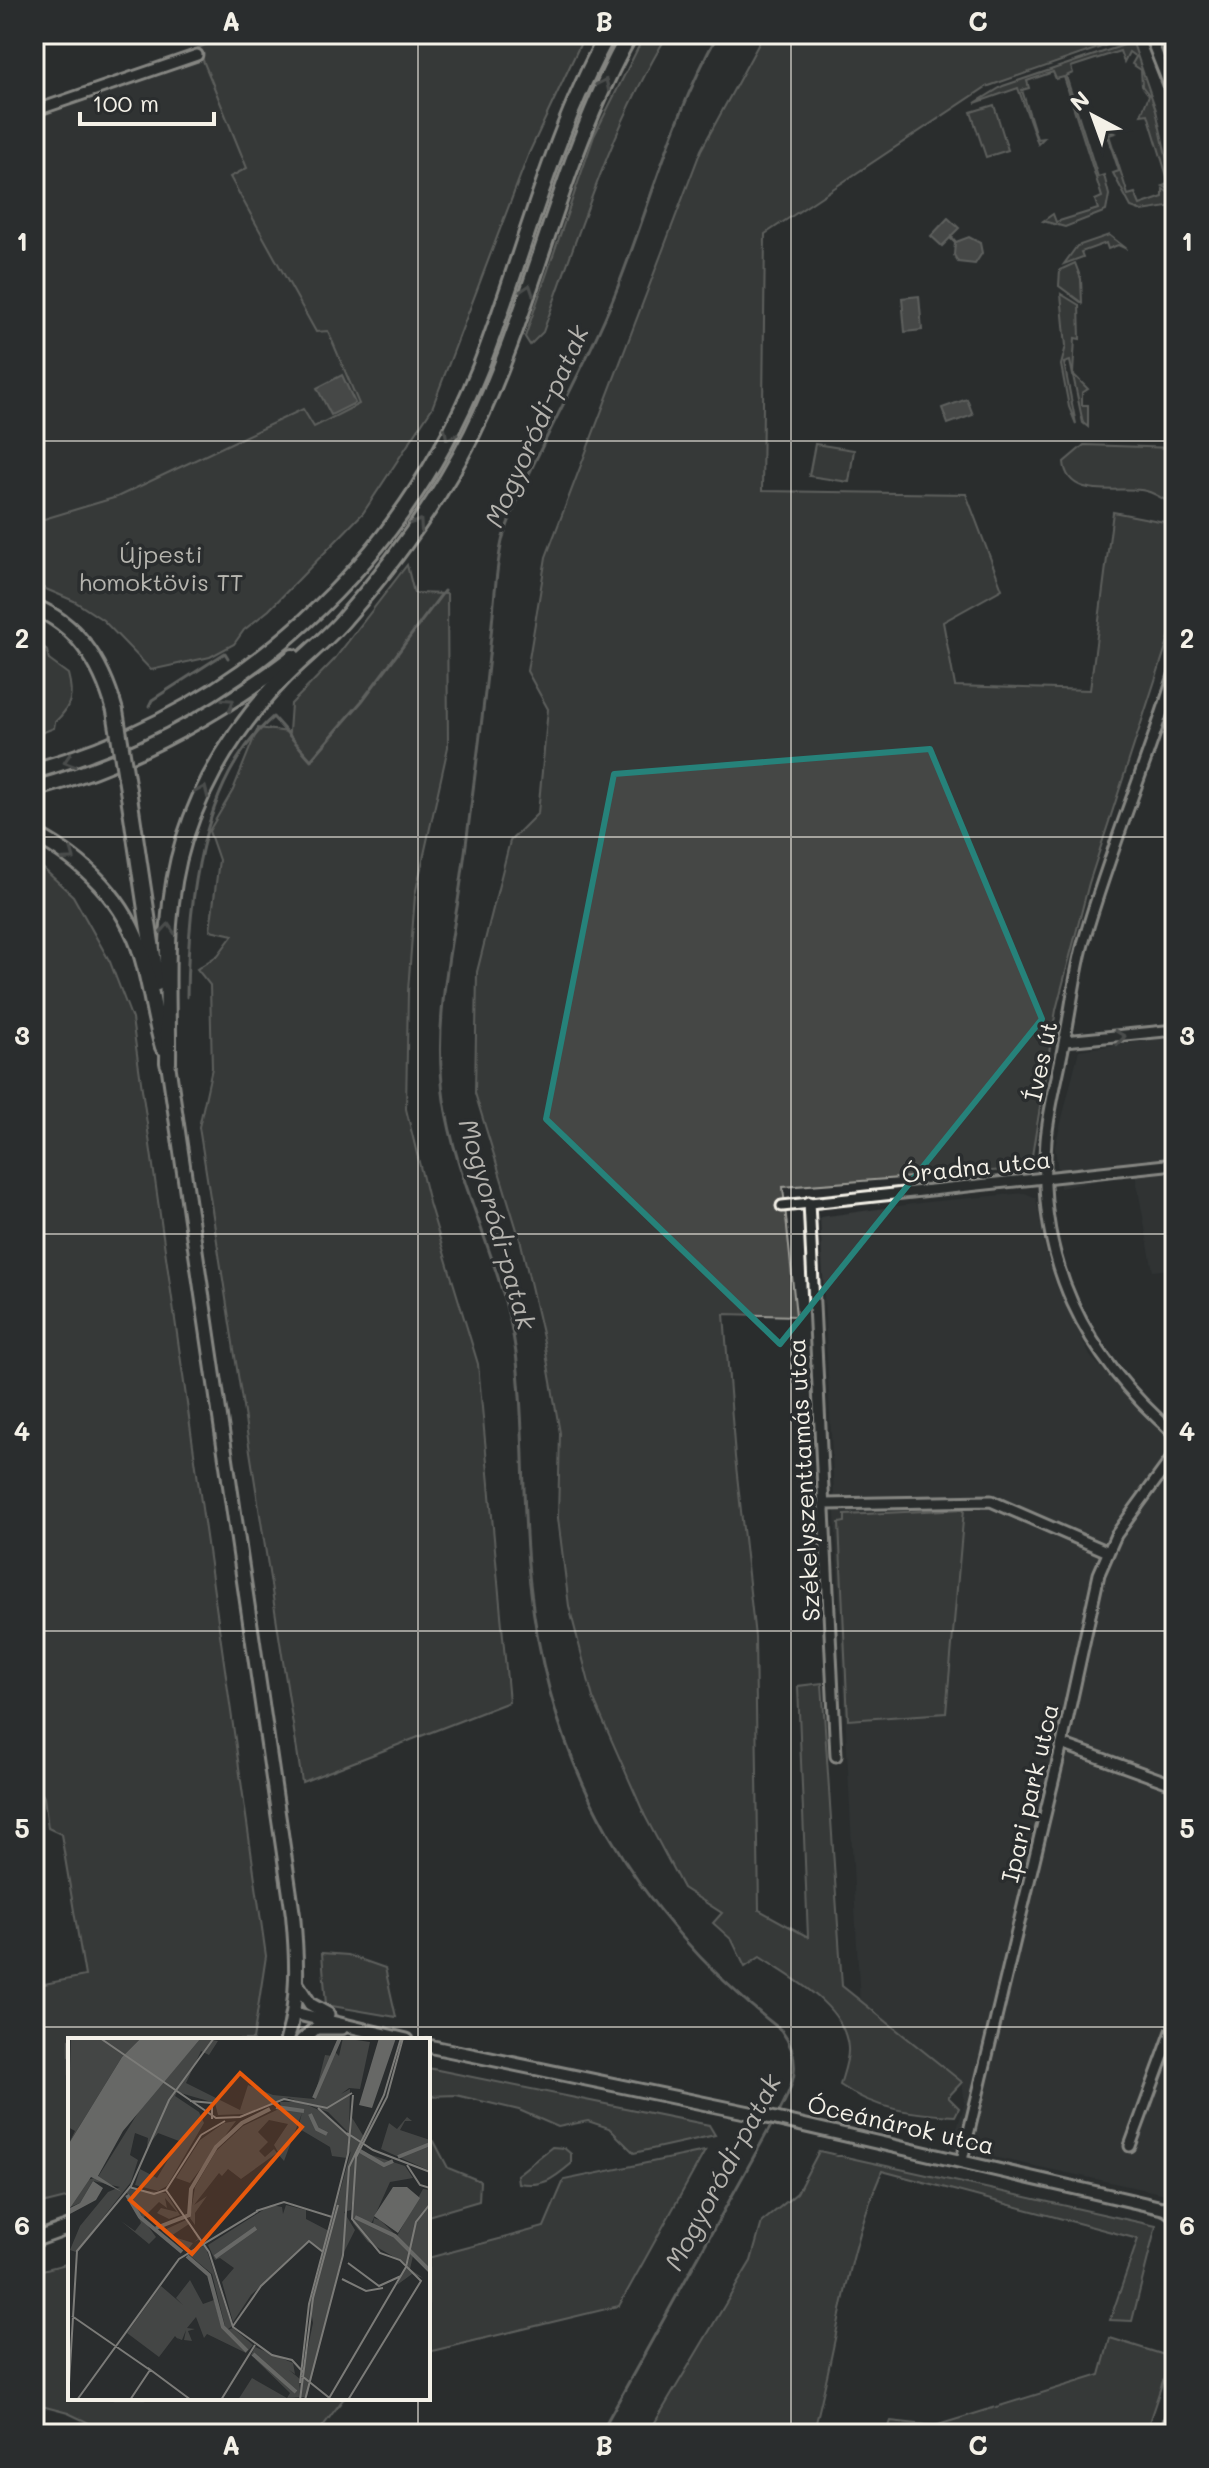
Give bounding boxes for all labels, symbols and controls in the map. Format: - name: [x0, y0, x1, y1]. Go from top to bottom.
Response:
- text: A: [222, 4, 240, 38]
- text: B: [595, 4, 613, 38]
- text: C: [968, 4, 988, 38]
- scale bar: [80, 76, 214, 126]
- north arrow: [1053, 76, 1133, 156]
- one-way arrow: [595, 78, 611, 93]
- text: N: [1064, 84, 1095, 117]
- text: 100 m: [92, 87, 159, 118]
- text: 1: [16, 224, 28, 258]
- text: 1: [1181, 224, 1193, 258]
- one-way arrow: [518, 284, 534, 298]
- water label: Mogyoródi-patak: [476, 319, 596, 532]
- one-way arrow: [443, 427, 458, 442]
- one-way arrow: [408, 519, 423, 533]
- park label: Újpesti homoktövis TT: [79, 538, 243, 597]
- text: 2: [15, 621, 29, 655]
- text: 2: [1180, 621, 1194, 655]
- one-way arrow: [220, 697, 235, 712]
- one-way arrow: [62, 751, 76, 767]
- one-way arrow: [193, 785, 209, 800]
- one-way arrow: [61, 846, 75, 860]
- one-way arrow: [159, 922, 176, 935]
- text: 3: [14, 1018, 30, 1052]
- street label: Íves út: [1016, 1018, 1064, 1104]
- text: 3: [1179, 1018, 1195, 1052]
- one-way arrow: [1113, 1029, 1127, 1046]
- water label: Mogyoródi-patak: [452, 1115, 545, 1335]
- street label: Óradna utca: [900, 1143, 1052, 1189]
- street label: Székelyszenttamás utca: [780, 1338, 826, 1622]
- text: 4: [14, 1414, 30, 1448]
- text: 4: [1179, 1414, 1195, 1448]
- street label: Ipari park utca: [993, 1701, 1065, 1885]
- text: 5: [14, 1811, 30, 1845]
- text: 5: [1179, 1811, 1195, 1845]
- inset map: [68, 2038, 430, 2400]
- water label: Mogyoródi-patak: [656, 2067, 789, 2276]
- street label: Óceánárok utca: [805, 2087, 997, 2161]
- text: 6: [14, 2208, 30, 2242]
- text: 6: [1179, 2208, 1195, 2242]
- text: A: [222, 2428, 240, 2462]
- text: B: [595, 2428, 613, 2462]
- text: C: [968, 2428, 988, 2462]

